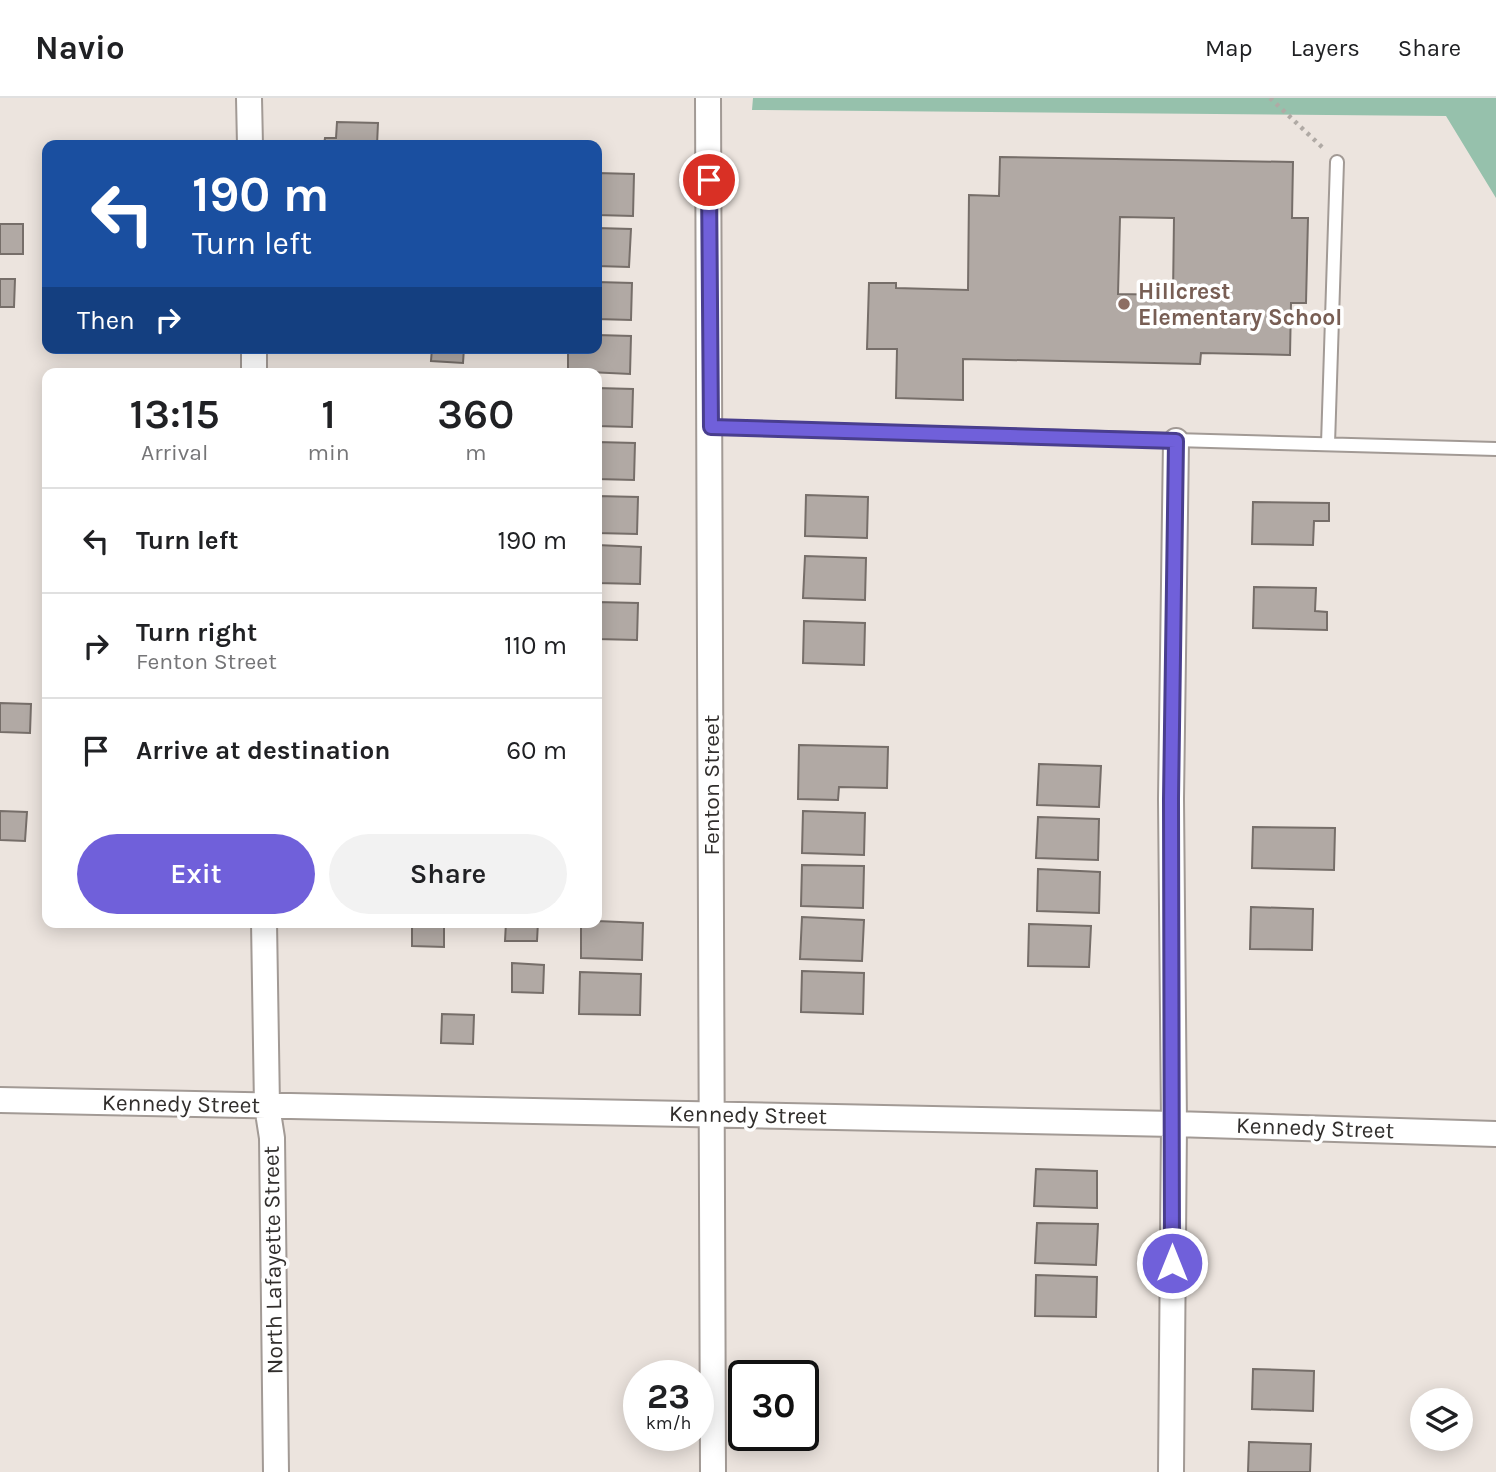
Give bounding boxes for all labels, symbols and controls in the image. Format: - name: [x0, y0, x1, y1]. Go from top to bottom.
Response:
- text: Navio: [35, 29, 125, 67]
- text: Map: [1205, 34, 1253, 62]
- text: Layers: [1291, 34, 1360, 62]
- text: Share: [1398, 34, 1461, 62]
- pin: [679, 150, 739, 210]
- icon: arrive: [690, 161, 728, 199]
- text: 190 m: [192, 166, 329, 223]
- icon: left: [77, 168, 168, 259]
- text: Turn left: [192, 225, 312, 262]
- place label: Hillcrest Elementary School: [1138, 278, 1342, 331]
- marker: Hillcrest Elementary School: [1116, 296, 1132, 312]
- icon: right: [149, 301, 187, 339]
- text: Then: [77, 305, 135, 336]
- text: 13:15: [130, 389, 220, 439]
- text: 1: [321, 389, 336, 439]
- text: 360: [437, 389, 514, 439]
- text: Arrival: [141, 439, 208, 466]
- text: min: [307, 439, 350, 466]
- text: m: [465, 439, 487, 466]
- icon: left: [77, 522, 115, 560]
- text: Turn left: [136, 525, 238, 556]
- text: 190 m: [497, 525, 567, 556]
- text: Turn right: [136, 617, 257, 648]
- icon: right: [77, 627, 115, 665]
- text: 110 m: [504, 630, 567, 661]
- text: Fenton Street: [136, 648, 277, 675]
- street label: Fenton Street: [698, 714, 725, 855]
- icon: arrive: [77, 732, 115, 770]
- text: Arrive at destination: [136, 735, 390, 766]
- text: 60 m: [506, 735, 567, 766]
- button: Exit: [77, 834, 315, 914]
- button: Share: [329, 834, 567, 914]
- street label: Kennedy Street: [102, 1089, 261, 1119]
- street label: Kennedy Street: [669, 1100, 828, 1130]
- street label: Kennedy Street: [1235, 1112, 1395, 1144]
- street label: North Lafayette Street: [257, 1145, 288, 1375]
- position arrow: [1135, 1226, 1209, 1300]
- speed limit sign: 30: [728, 1360, 819, 1451]
- text: 23: [647, 1376, 690, 1417]
- map controls: [1410, 1388, 1473, 1451]
- button: layers: [1410, 1388, 1473, 1451]
- text: km/h: [646, 1412, 691, 1434]

